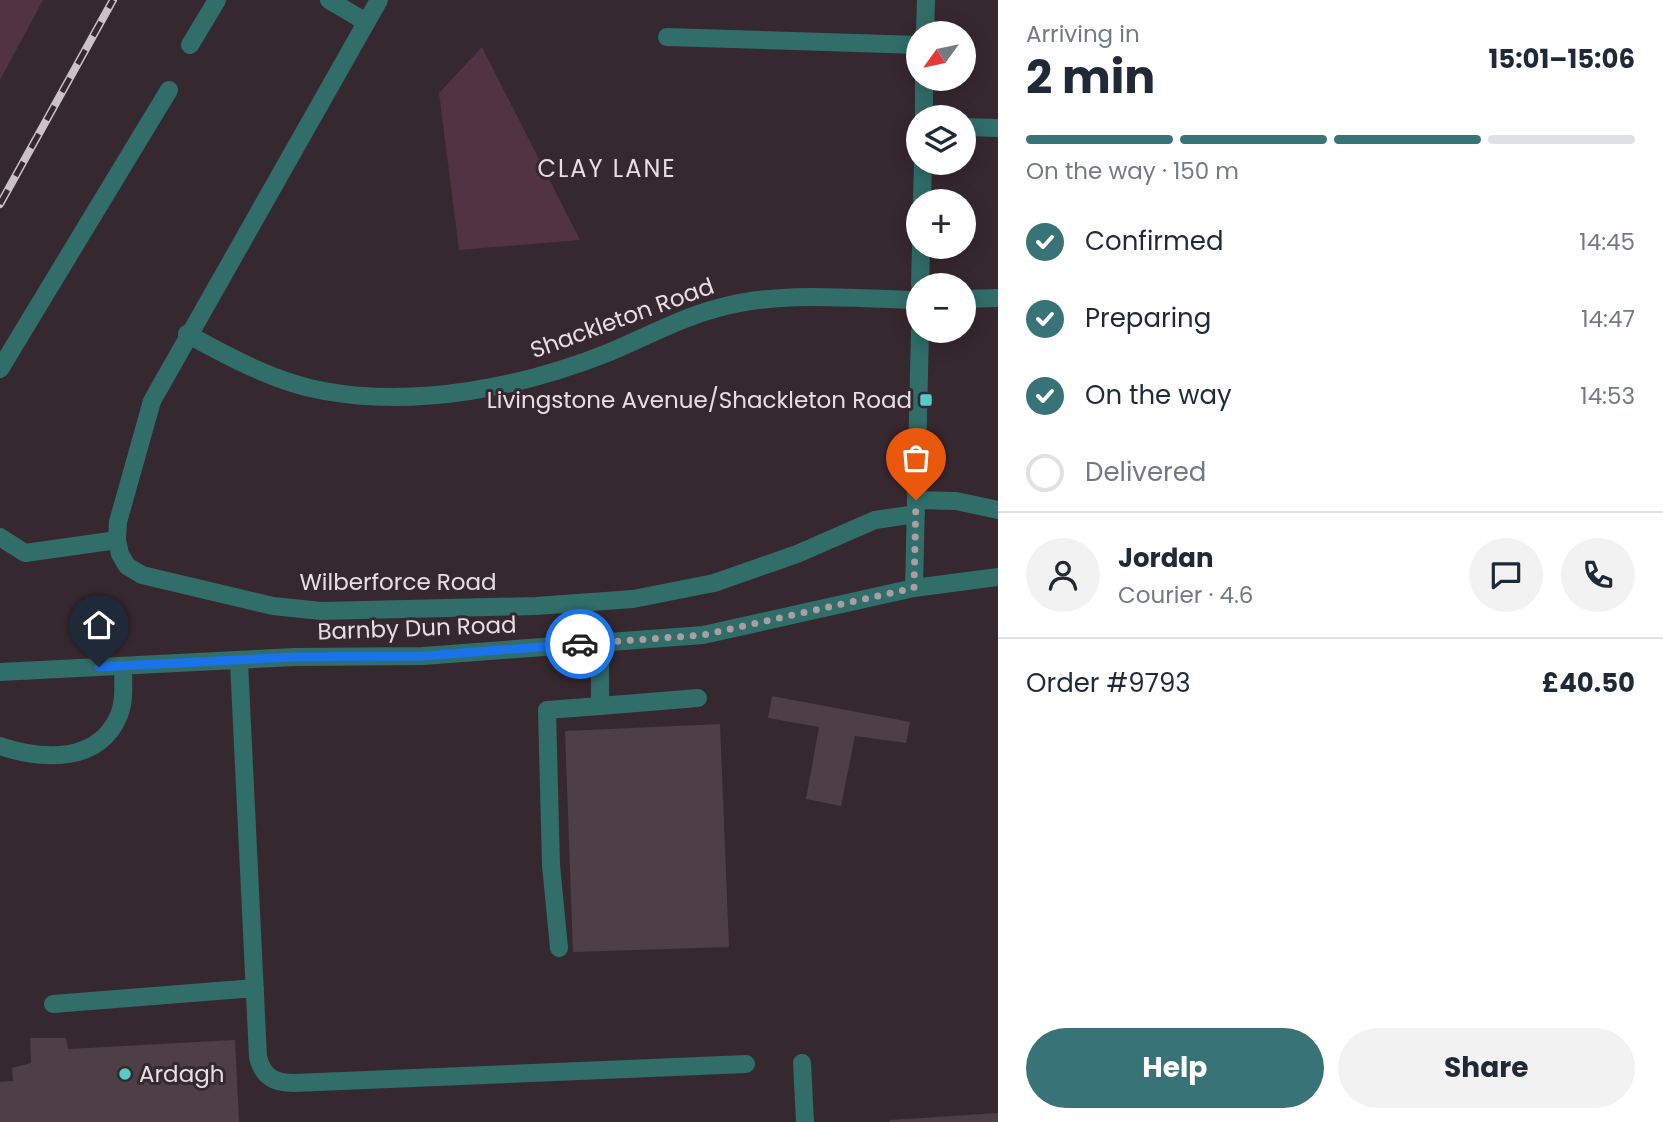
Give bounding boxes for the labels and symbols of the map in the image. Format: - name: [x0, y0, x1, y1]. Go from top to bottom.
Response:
- north arrow: [906, 21, 976, 91]
- district label: CLAY LANE: [537, 152, 677, 185]
- street label: Shackleton Road: [526, 270, 718, 366]
- place label: Livingstone Avenue/Shackleton Road: [487, 384, 912, 416]
- marker: Livingstone Avenue/Shackleton Road: [918, 392, 934, 408]
- pin: [886, 428, 946, 500]
- street label: Wilberforce Road: [299, 566, 497, 598]
- pin: [69, 595, 129, 667]
- street label: Barnby Dun Road: [317, 609, 517, 647]
- courier: [545, 609, 615, 679]
- place label: Ardagh: [139, 1058, 224, 1090]
- marker: Ardagh: [117, 1066, 133, 1082]

